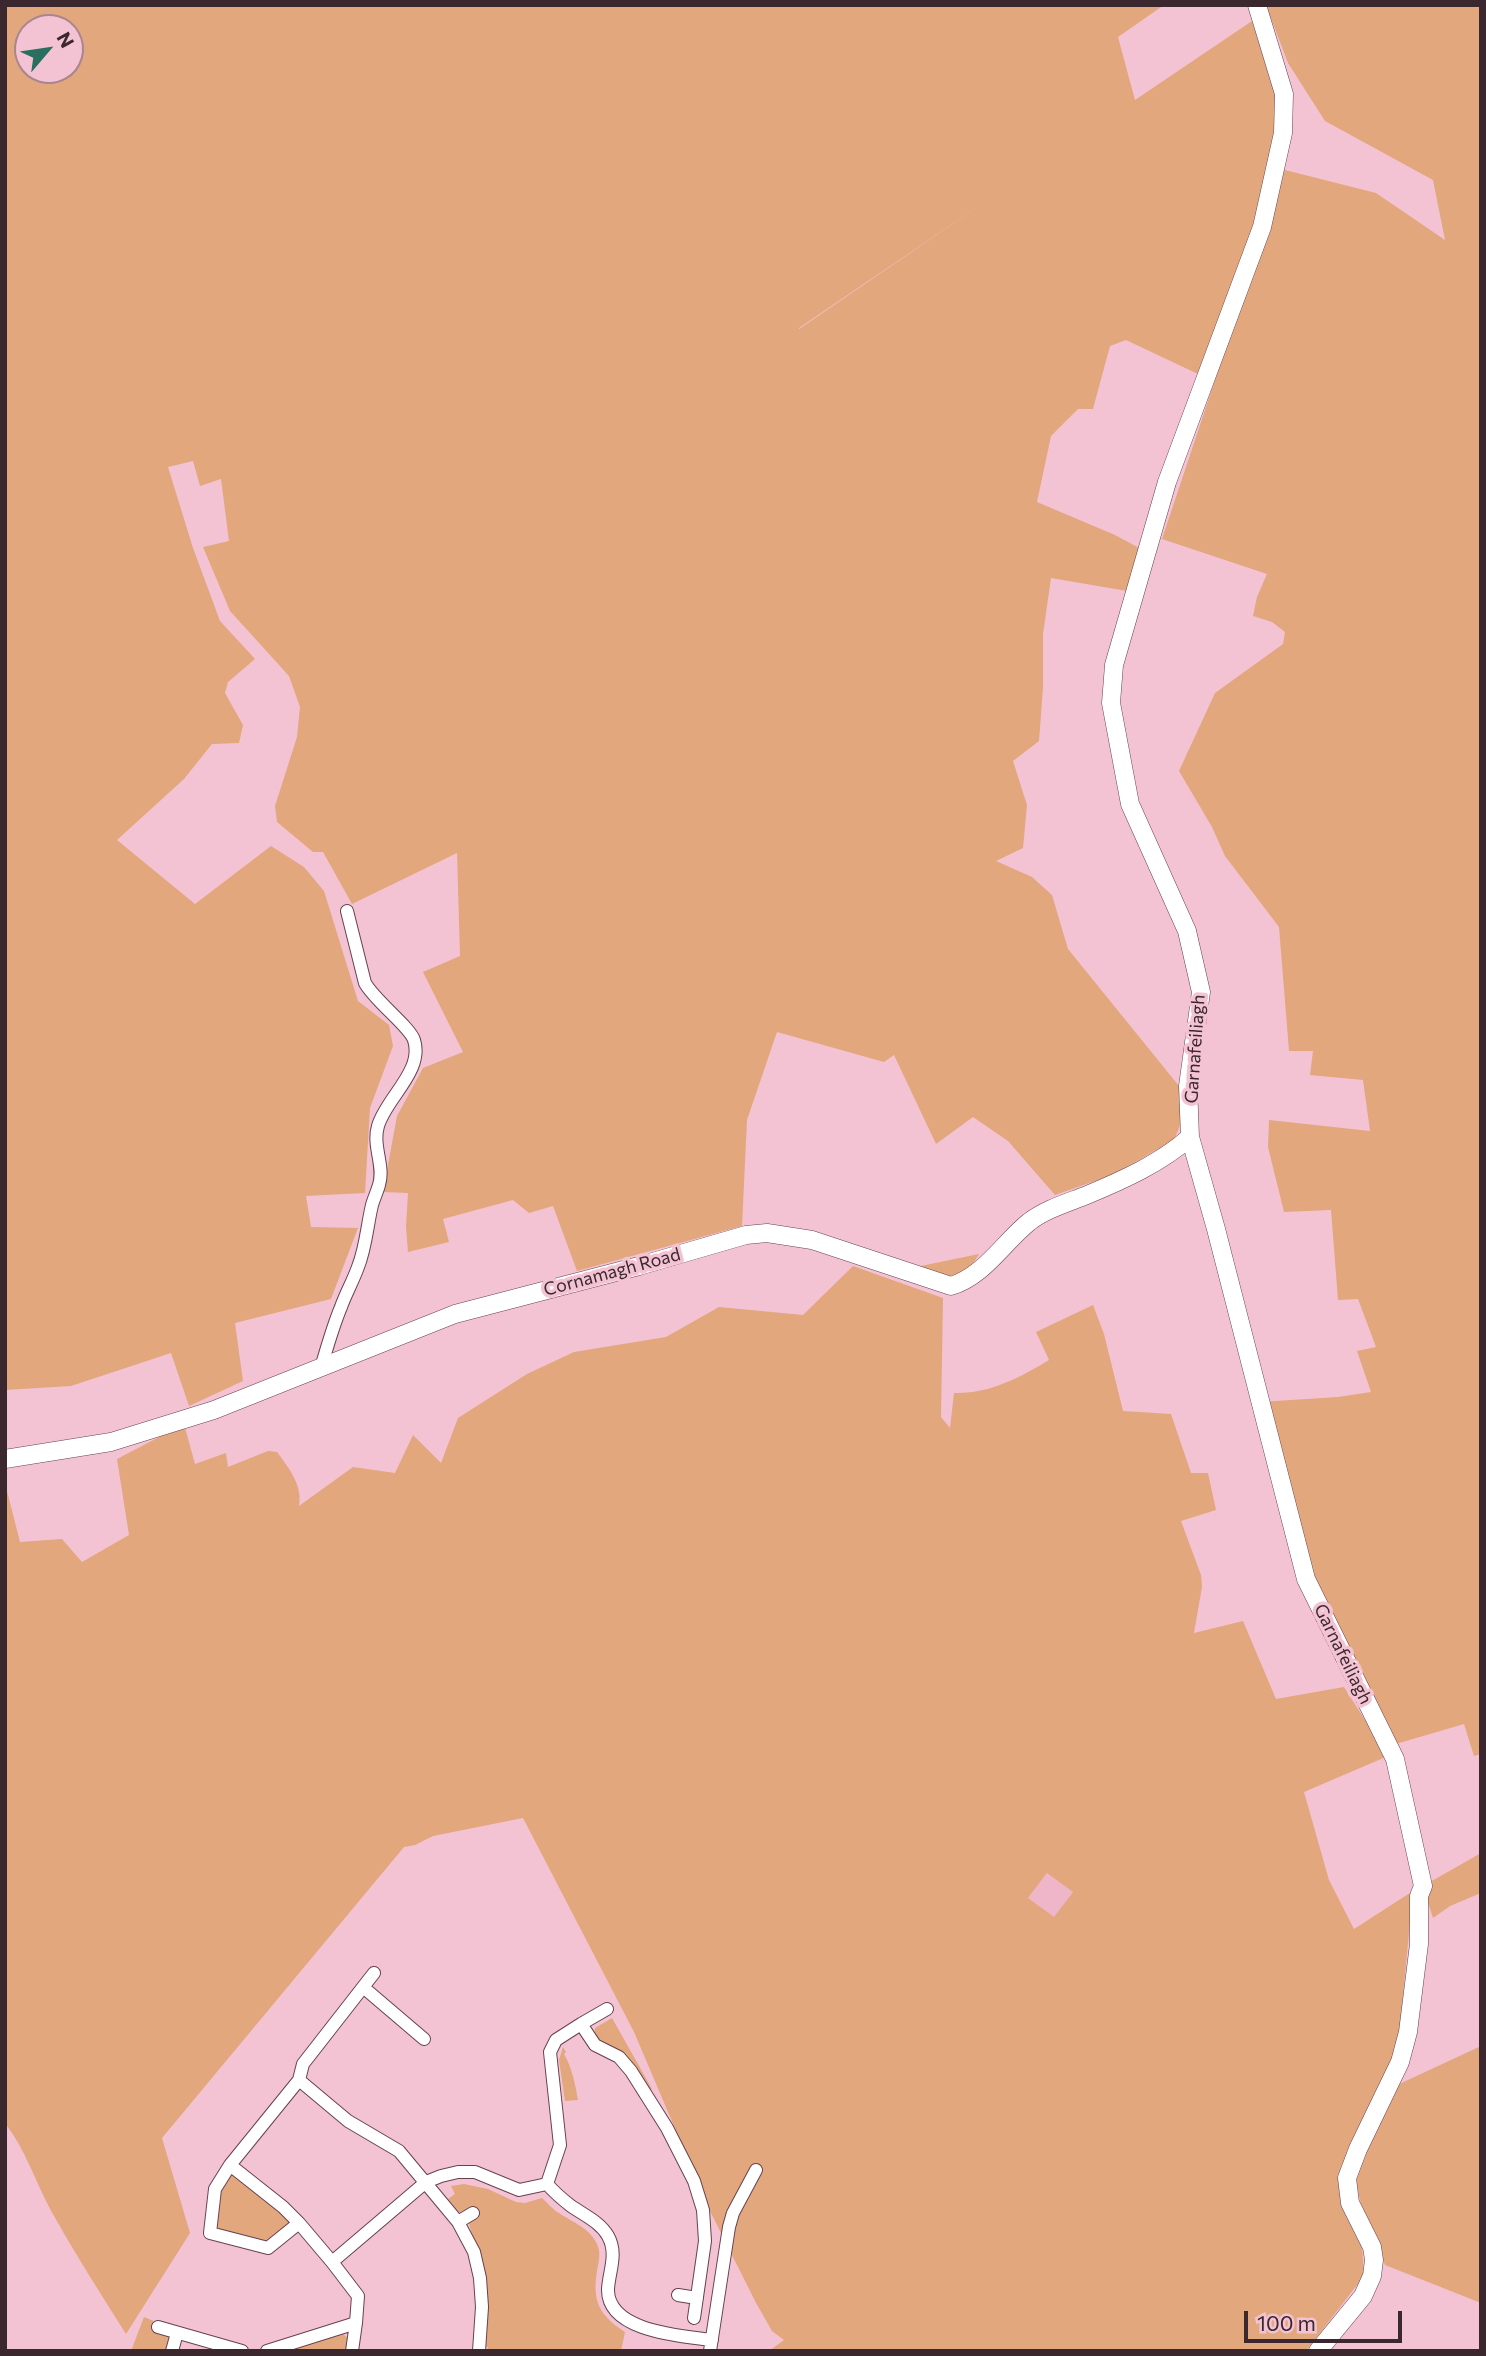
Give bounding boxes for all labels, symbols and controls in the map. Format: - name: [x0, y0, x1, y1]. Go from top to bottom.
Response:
- north arrow: [14, 14, 84, 84]
- text: N: [53, 28, 80, 51]
- street label: Garnafeiliagh: [1180, 994, 1210, 1104]
- street label: Cornamagh Road: [541, 1243, 683, 1301]
- street label: Garnafeiliagh: [1309, 1600, 1377, 1708]
- scale bar: [1248, 2296, 1406, 2340]
- text: 100 m: [1257, 2310, 1316, 2335]

